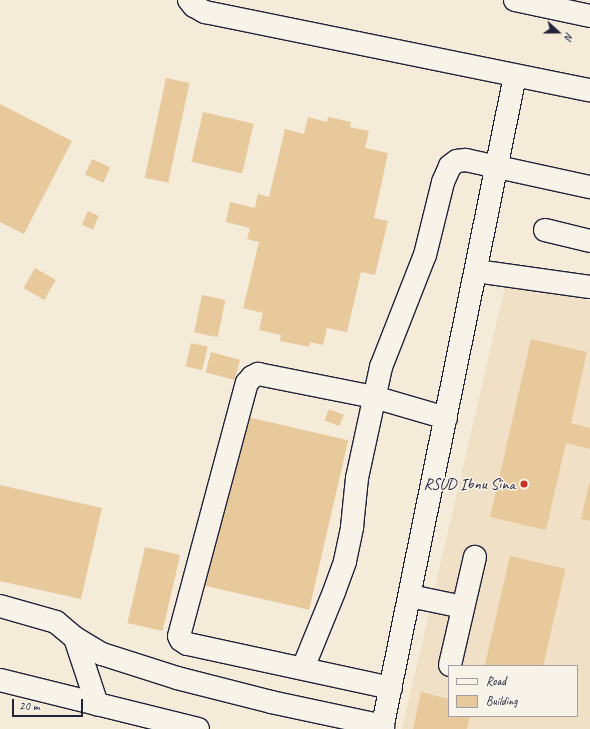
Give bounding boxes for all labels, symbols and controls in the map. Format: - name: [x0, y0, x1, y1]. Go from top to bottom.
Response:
- north arrow: [538, 12, 578, 52]
- text: N: [561, 31, 577, 42]
- place label: RSUD Ibnu Sina: [423, 474, 515, 494]
- marker: RSUD Ibnu Sina: [518, 478, 530, 490]
- legend: [448, 665, 578, 717]
- text: Road: [486, 673, 506, 689]
- scale bar: [14, 691, 85, 717]
- text: Building: [486, 693, 518, 709]
- text: 20 m: [19, 698, 39, 714]

